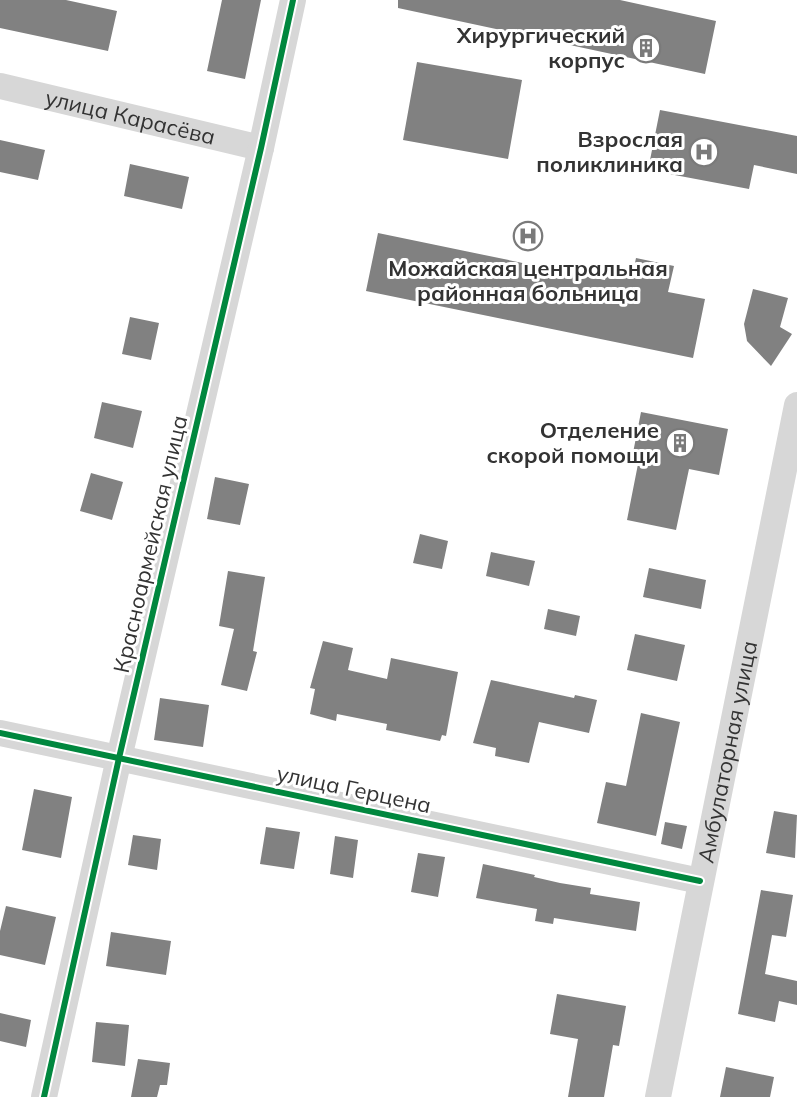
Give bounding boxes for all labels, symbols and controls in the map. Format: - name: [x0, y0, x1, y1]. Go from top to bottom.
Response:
- place label: Хирургический корпус: [456, 21, 625, 74]
- building icon: Хирургический корпус: [630, 32, 662, 64]
- street label: улица Карасёва: [43, 83, 218, 151]
- place label: Взрослая поликлиника: [536, 125, 683, 178]
- hospital icon: Взрослая поликлиника: [688, 136, 720, 168]
- hospital icon: Можайская центральная районная больница: [512, 220, 544, 252]
- place label: Можайская центральная районная больница: [388, 254, 668, 307]
- street label: Красноармейская улица: [107, 412, 193, 676]
- place label: Отделение скорой помощи: [486, 416, 659, 469]
- building icon: Отделение скорой помощи: [664, 427, 696, 459]
- street label: Амбулаторная улица: [691, 638, 763, 865]
- street label: улица Герцена: [274, 759, 434, 819]

